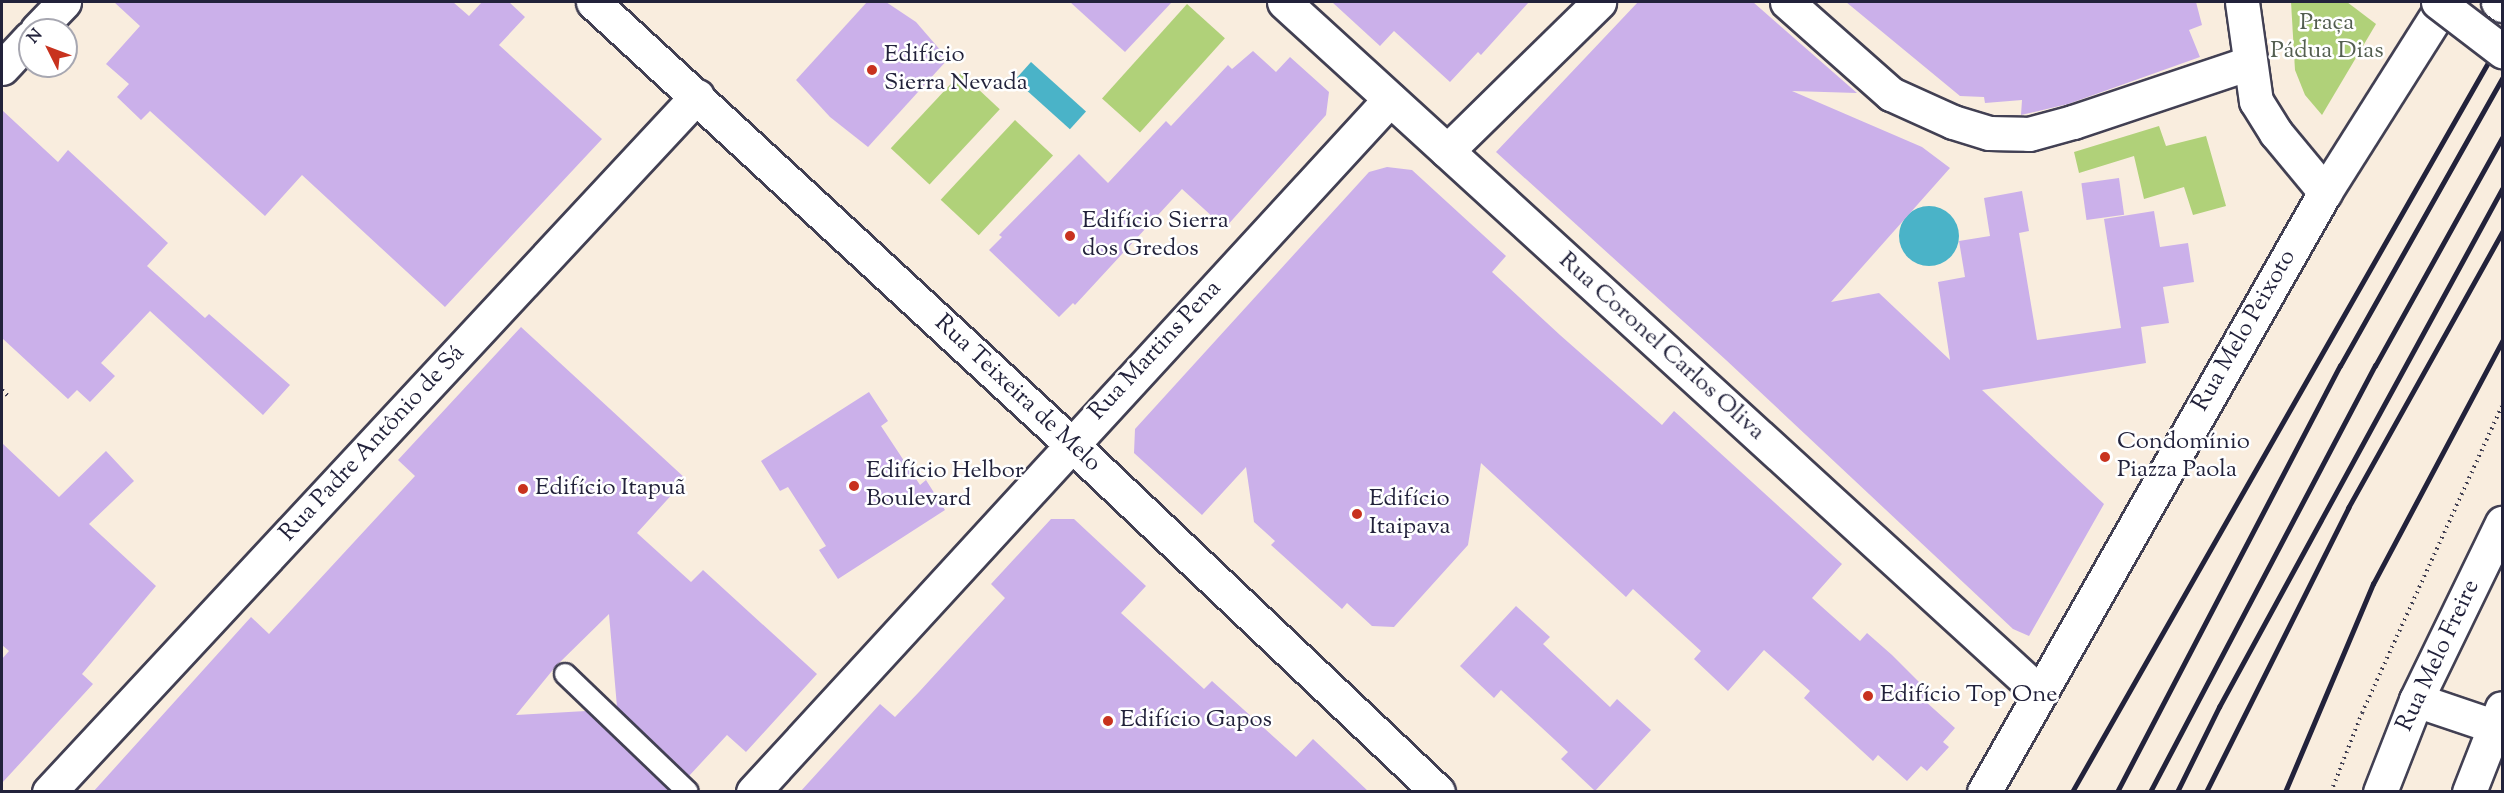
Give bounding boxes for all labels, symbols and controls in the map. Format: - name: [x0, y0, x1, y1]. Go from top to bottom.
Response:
- park label: Praça Pádua Dias: [2270, 10, 2384, 66]
- north arrow: [18, 18, 78, 78]
- text: N: [23, 25, 49, 49]
- place label: Edifício Sierra Nevada: [884, 42, 1028, 98]
- marker: Edifício Sierra Nevada: [865, 63, 879, 77]
- place label: Edifício Sierra dos Gredos: [1082, 208, 1229, 264]
- marker: Edifício Sierra dos Gredos: [1063, 229, 1077, 243]
- street label: Rua Melo Peixoto: [2187, 245, 2303, 417]
- street label: Rua Coronel Carlos Oliva: [1552, 247, 1770, 447]
- street label: Rua Martins Pena: [1084, 275, 1228, 427]
- street label: Rua Teixeira de Melo: [928, 309, 1106, 479]
- street label: Rua Padre Antônio de Sá: [275, 340, 471, 548]
- place label: Condomínio Piazza Paola: [2117, 429, 2250, 485]
- marker: Condomínio Piazza Paola: [2098, 450, 2112, 464]
- place label: Edifício Helbor Boulevard: [866, 458, 1024, 514]
- place label: Edifício Itapuã: [535, 475, 686, 503]
- marker: Edifício Helbor Boulevard: [847, 479, 861, 493]
- marker: Edifício Itapuã: [516, 482, 530, 496]
- place label: Edifício Itaipava: [1369, 486, 1451, 542]
- marker: Edifício Itaipava: [1350, 507, 1364, 521]
- street label: Rua Melo Freire: [2391, 576, 2487, 736]
- place label: Edifício Top One: [1880, 682, 2057, 710]
- marker: Edifício Top One: [1861, 689, 1875, 703]
- place label: Edifício Gapos: [1120, 707, 1272, 735]
- marker: Edifício Gapos: [1101, 714, 1115, 728]

